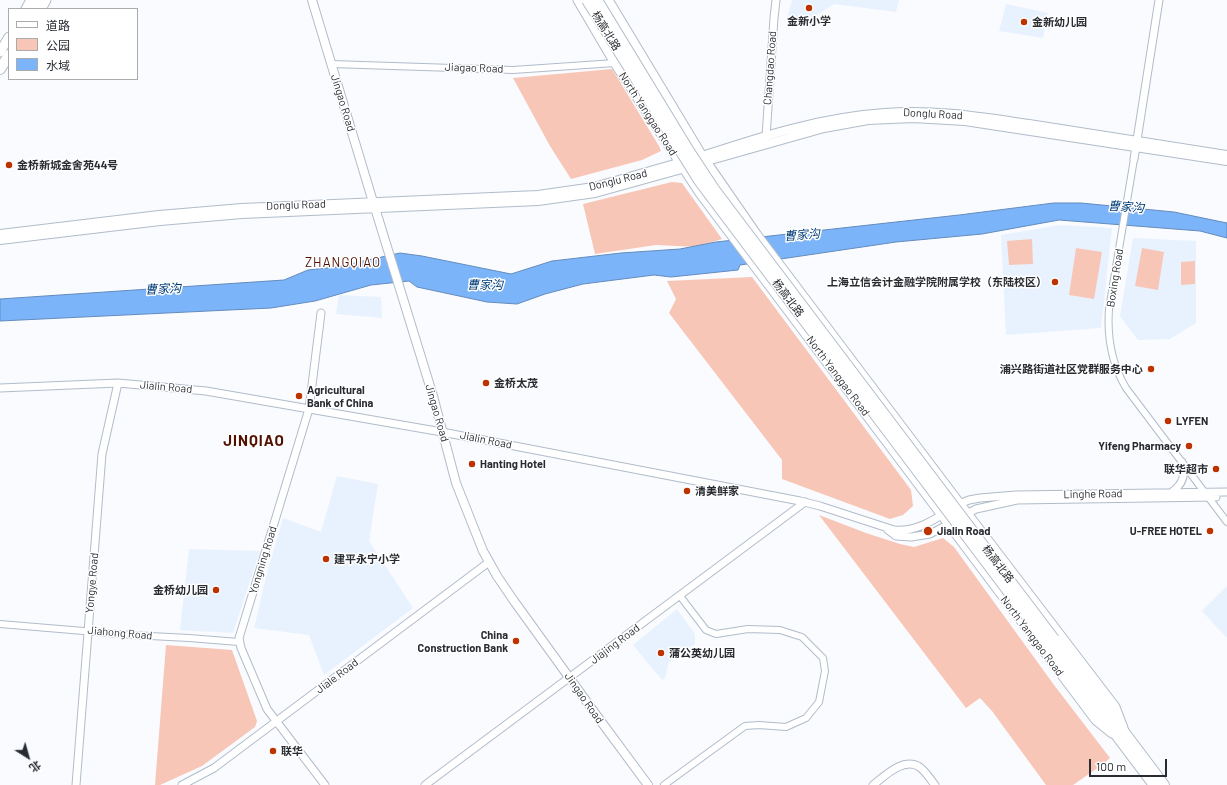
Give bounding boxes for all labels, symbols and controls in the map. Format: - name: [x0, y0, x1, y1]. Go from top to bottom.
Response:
- marker: 金新小学: [804, 3, 814, 13]
- legend: [8, 8, 138, 80]
- street label: 杨高北路: [589, 9, 623, 53]
- place label: 金新小学: [787, 14, 831, 28]
- place label: 金新幼儿园: [1032, 15, 1087, 29]
- marker: 金新幼儿园: [1019, 17, 1029, 27]
- text: 道路: [46, 18, 70, 32]
- street label: Changdao Road: [761, 31, 779, 105]
- text: 公园: [46, 38, 70, 52]
- text: 水域: [46, 58, 70, 72]
- street label: Jiagao Road: [444, 60, 504, 76]
- street label: North Yanggao Road: [616, 70, 680, 158]
- street label: Jingao Road: [328, 73, 358, 133]
- street label: Donglu Road: [903, 106, 963, 122]
- place label: 金桥新城金舍苑44号: [17, 158, 118, 172]
- marker: 金桥新城金舍苑44号: [4, 160, 14, 170]
- street label: Donglu Road: [588, 166, 648, 194]
- street label: Donglu Road: [266, 197, 326, 213]
- water label: 曹家沟: [1108, 199, 1144, 215]
- water label: 曹家沟: [783, 226, 821, 244]
- street label: Boxing Road: [1104, 248, 1126, 308]
- district label: ZHANGQIAO: [305, 255, 381, 271]
- place label: 上海立信会计金融学院附属学校（东陆校区）: [827, 275, 1047, 289]
- street label: 杨高北路: [769, 276, 807, 320]
- marker: 上海立信会计金融学院附属学校（东陆校区）: [1050, 277, 1060, 287]
- water label: 曹家沟: [467, 278, 503, 292]
- water label: 曹家沟: [145, 281, 181, 297]
- street label: North Yanggao Road: [804, 333, 872, 419]
- place label: 浦兴路街道社区党群服务中心: [1000, 362, 1143, 376]
- marker: 浦兴路街道社区党群服务中心: [1146, 364, 1156, 374]
- place label: 金桥太茂: [494, 376, 538, 390]
- street label: Jialin Road: [139, 378, 193, 396]
- marker: 金桥太茂: [481, 378, 491, 388]
- place label: Agricultural Bank of China: [307, 383, 373, 409]
- street label: Jingao Road: [423, 383, 451, 443]
- marker: Agricultural Bank of China: [294, 391, 304, 401]
- place label: LYFEN: [1176, 414, 1208, 428]
- marker: LYFEN: [1163, 416, 1173, 426]
- street label: Jialin Road: [459, 429, 513, 451]
- district label: JINQIAO: [223, 432, 285, 450]
- place label: Yifeng Pharmacy: [1098, 439, 1181, 453]
- marker: Yifeng Pharmacy: [1184, 441, 1194, 451]
- place label: Hanting Hotel: [480, 457, 546, 471]
- marker: Hanting Hotel: [467, 459, 477, 469]
- place label: 联华超市: [1164, 462, 1208, 476]
- marker: 联华超市: [1211, 464, 1221, 474]
- place label: 清美鲜家: [695, 484, 739, 498]
- marker: 清美鲜家: [682, 486, 692, 496]
- street label: Linghe Road: [1063, 487, 1123, 501]
- street label: Yongning Road: [246, 524, 280, 596]
- place label: Jialin Road: [937, 524, 991, 538]
- place label: U-FREE HOTEL: [1130, 524, 1202, 538]
- marker: Jialin Road: [922, 525, 934, 537]
- marker: U-FREE HOTEL: [1205, 526, 1215, 536]
- street label: 杨高北路: [979, 542, 1017, 586]
- street label: Yongye Road: [83, 552, 101, 614]
- place label: 建平永宁小学: [334, 552, 400, 566]
- marker: 建平永宁小学: [321, 554, 331, 564]
- place label: 金桥幼儿园: [153, 583, 208, 597]
- marker: 金桥幼儿园: [211, 585, 221, 595]
- street label: North Yanggao Road: [998, 593, 1066, 679]
- street label: Jiajing Road: [588, 621, 642, 667]
- street label: Jiahong Road: [87, 624, 153, 642]
- place label: China Construction Bank: [418, 628, 508, 654]
- marker: China Construction Bank: [511, 636, 521, 646]
- place label: 蒲公英幼儿园: [669, 646, 735, 660]
- marker: 蒲公英幼儿园: [656, 648, 666, 658]
- street label: Jiale Road: [313, 656, 361, 696]
- street label: Jingao Road: [562, 670, 606, 726]
- north arrow: [8, 737, 48, 777]
- place label: 联华: [281, 744, 303, 758]
- marker: 联华: [268, 746, 278, 756]
- scale bar: [1091, 751, 1169, 777]
- text: 北: [27, 758, 44, 775]
- text: 100 m: [1096, 759, 1126, 773]

